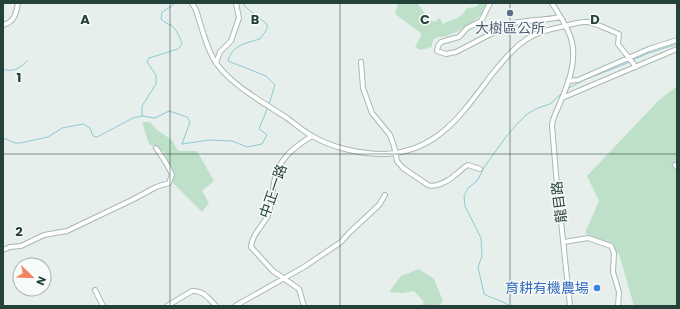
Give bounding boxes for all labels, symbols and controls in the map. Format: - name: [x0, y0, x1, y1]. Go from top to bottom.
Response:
- marker: 大樹區公所: [505, 8, 515, 18]
- text: A: [80, 10, 90, 29]
- text: B: [251, 10, 260, 29]
- text: C: [420, 10, 430, 29]
- text: D: [590, 10, 600, 29]
- place label: 大樹區公所: [475, 18, 545, 38]
- text: 1: [17, 68, 21, 87]
- street label: 中正一路: [254, 161, 292, 221]
- street label: 龍目路: [547, 180, 571, 224]
- text: 2: [15, 222, 23, 241]
- north arrow: [12, 257, 52, 297]
- text: N: [32, 274, 50, 288]
- place label: 育耕有機農場: [505, 278, 589, 298]
- marker: 育耕有機農場: [592, 283, 602, 293]

